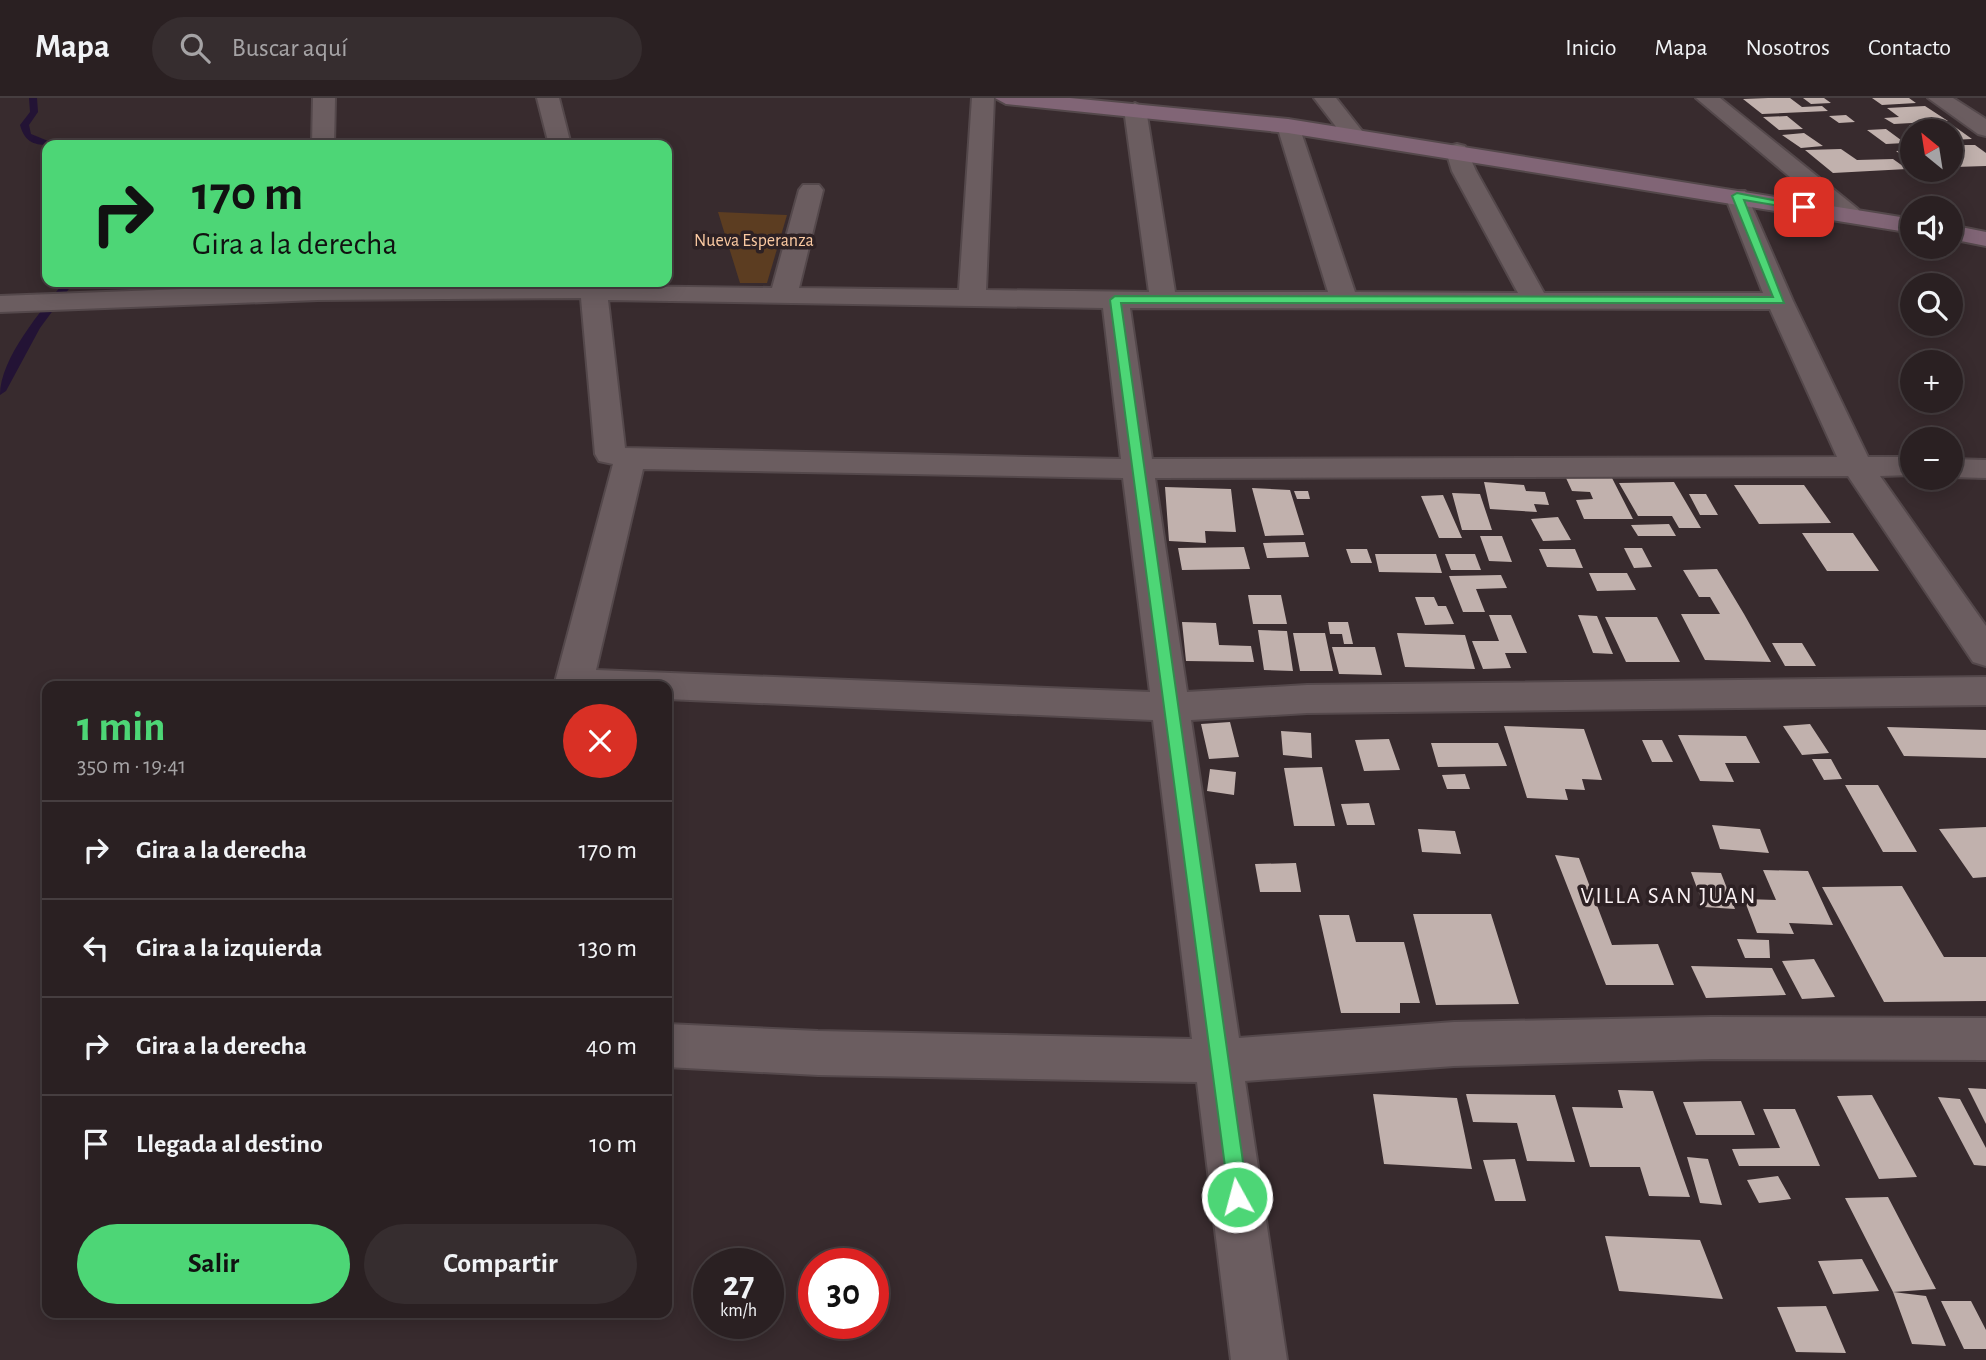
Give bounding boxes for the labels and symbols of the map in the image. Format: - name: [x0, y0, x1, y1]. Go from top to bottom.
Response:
- north arrow: [1900, 119, 1964, 182]
- pin: [1774, 177, 1834, 237]
- park label: Nueva Esperanza: [694, 232, 814, 250]
- district label: VILLA SAN JUAN: [1580, 885, 1758, 908]
- position arrow: [1200, 1160, 1274, 1234]
- speed limit sign: 30: [798, 1248, 889, 1339]

